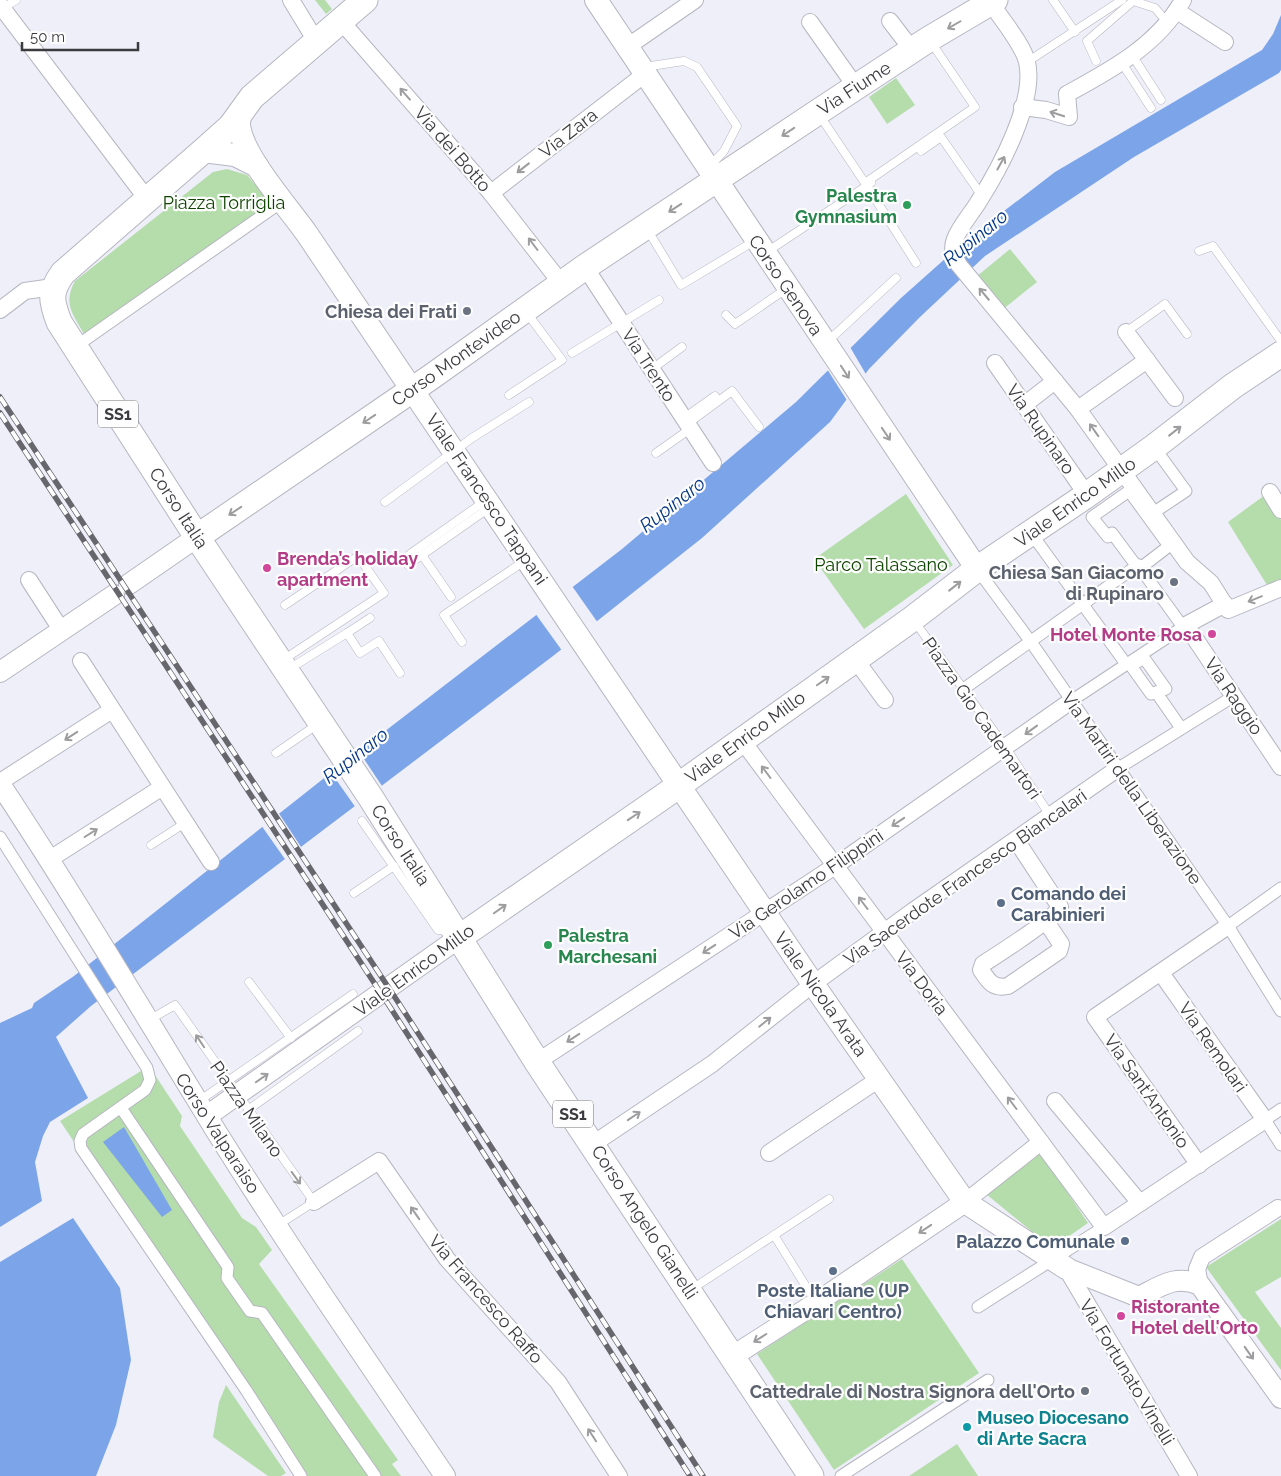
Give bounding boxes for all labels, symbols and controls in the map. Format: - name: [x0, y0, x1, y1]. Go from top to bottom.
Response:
- scale bar: [22, 20, 139, 52]
- one-way arrow: [947, 21, 961, 31]
- text: 50 m: [30, 28, 65, 46]
- street label: Via Fiume: [814, 56, 895, 119]
- one-way arrow: [399, 87, 410, 100]
- street label: Via dei Botto: [410, 102, 496, 196]
- street label: Via Zara: [535, 104, 601, 162]
- one-way arrow: [1049, 109, 1065, 119]
- one-way arrow: [781, 127, 795, 137]
- one-way arrow: [996, 156, 1006, 171]
- one-way arrow: [516, 163, 530, 173]
- place label: Palestra Gymnasium: [795, 185, 897, 227]
- park label: Piazza Torriglia: [163, 192, 285, 213]
- marker: Palestra Gymnasium: [901, 199, 913, 211]
- one-way arrow: [669, 203, 683, 213]
- water label: Rupinaro: [938, 204, 1012, 270]
- street label: Corso Genova: [745, 231, 827, 339]
- one-way arrow: [527, 238, 538, 251]
- one-way arrow: [979, 288, 990, 301]
- place label: Chiesa dei Frati: [325, 301, 457, 322]
- marker: Chiesa dei Frati: [461, 305, 473, 317]
- street label: Corso Montevideo: [388, 306, 525, 410]
- street label: Via Trento: [618, 324, 681, 406]
- one-way arrow: [840, 365, 850, 379]
- street label: Via Rupinaro: [1002, 380, 1080, 478]
- road number: SS1: [98, 400, 138, 428]
- street label: Viale Francesco Tappani: [422, 410, 552, 588]
- one-way arrow: [362, 414, 376, 425]
- one-way arrow: [1088, 424, 1099, 437]
- one-way arrow: [881, 426, 891, 440]
- one-way arrow: [1168, 426, 1181, 437]
- street label: Viale Enrico Millo: [1010, 452, 1140, 552]
- street label: Corso Italia: [145, 464, 213, 552]
- water label: Rupinaro: [635, 472, 709, 536]
- one-way arrow: [228, 506, 242, 516]
- place label: Brenda’s holiday apartment: [277, 548, 418, 590]
- park label: Parco Talassano: [814, 554, 948, 575]
- marker: Brenda’s holiday apartment: [261, 562, 273, 574]
- place label: Chiesa San Giacomo di Rupinaro: [989, 562, 1164, 604]
- marker: Chiesa San Giacomo di Rupinaro: [1168, 576, 1180, 588]
- one-way arrow: [948, 581, 962, 591]
- one-way arrow: [1248, 595, 1263, 604]
- place label: Hotel Monte Rosa: [1050, 624, 1202, 645]
- marker: Hotel Monte Rosa: [1206, 628, 1218, 640]
- street label: Piazza Gio Cademartori: [918, 633, 1046, 803]
- street label: Via Raggio: [1200, 653, 1268, 739]
- one-way arrow: [816, 676, 830, 686]
- street label: Viale Enrico Millo: [681, 686, 809, 787]
- street label: Via Martiri della Liberazione: [1057, 688, 1207, 889]
- water label: Rupinaro: [318, 723, 392, 787]
- one-way arrow: [1024, 725, 1038, 735]
- one-way arrow: [64, 731, 78, 741]
- one-way arrow: [760, 766, 771, 779]
- street label: Via Sacerdote Francesco Biancalari: [839, 785, 1091, 969]
- street label: Corso Italia: [367, 801, 435, 889]
- one-way arrow: [627, 811, 641, 821]
- one-way arrow: [891, 817, 905, 827]
- street label: Via Gerolamo Filippini: [725, 825, 887, 943]
- one-way arrow: [84, 828, 98, 838]
- place label: Comando dei Carabinieri: [1011, 883, 1126, 925]
- one-way arrow: [857, 897, 868, 910]
- marker: Comando dei Carabinieri: [995, 897, 1007, 909]
- one-way arrow: [493, 904, 507, 914]
- street label: Viale Enrico Millo: [350, 919, 478, 1020]
- place label: Palestra Marchesani: [558, 925, 657, 967]
- street label: Viale Nicola Arata: [770, 928, 872, 1060]
- marker: Palestra Marchesani: [542, 939, 554, 951]
- one-way arrow: [702, 944, 716, 954]
- street label: Via Doria: [891, 947, 953, 1019]
- street label: Via Remolari: [1174, 998, 1252, 1096]
- one-way arrow: [759, 1016, 772, 1027]
- street label: Via Sant'Antonio: [1100, 1030, 1194, 1152]
- one-way arrow: [566, 1033, 580, 1044]
- one-way arrow: [195, 1034, 205, 1048]
- street label: Piazza Milano: [206, 1057, 288, 1161]
- street label: Corso Valparaiso: [171, 1069, 265, 1197]
- one-way arrow: [254, 1073, 268, 1084]
- one-way arrow: [1007, 1096, 1017, 1110]
- road number: SS1: [553, 1100, 593, 1128]
- one-way arrow: [626, 1111, 640, 1121]
- street label: Corso Angelo Gianelli: [588, 1141, 702, 1303]
- one-way arrow: [291, 1171, 301, 1185]
- one-way arrow: [410, 1206, 420, 1220]
- one-way arrow: [918, 1224, 932, 1234]
- street label: Via Francesco Raffo: [424, 1230, 548, 1368]
- place label: Palazzo Comunale: [956, 1231, 1115, 1252]
- marker: Palazzo Comunale: [1119, 1235, 1131, 1247]
- marker: Poste Italiane (UP Chiavari Centro): [827, 1265, 839, 1277]
- place label: Poste Italiane (UP Chiavari Centro): [757, 1280, 909, 1322]
- street label: Via Fortunato Vinelli: [1075, 1295, 1179, 1449]
- place label: Ristorante Hotel dell'Orto: [1131, 1296, 1258, 1338]
- marker: Ristorante Hotel dell'Orto: [1115, 1310, 1127, 1322]
- one-way arrow: [754, 1334, 768, 1344]
- one-way arrow: [1244, 1346, 1254, 1360]
- place label: Cattedrale di Nostra Signora dell'Orto: [750, 1381, 1075, 1402]
- marker: Cattedrale di Nostra Signora dell'Orto: [1079, 1385, 1091, 1397]
- place label: Museo Diocesano di Arte Sacra: [977, 1407, 1129, 1449]
- marker: Museo Diocesano di Arte Sacra: [961, 1421, 973, 1433]
- one-way arrow: [587, 1428, 598, 1442]

